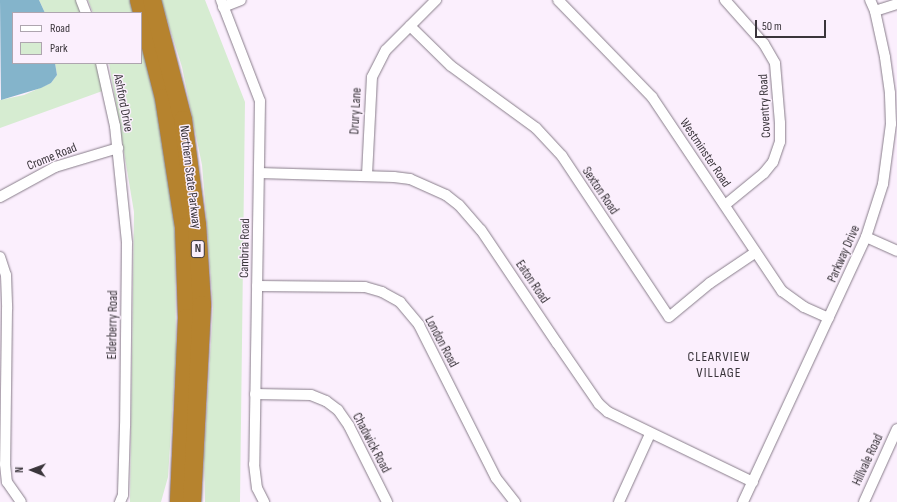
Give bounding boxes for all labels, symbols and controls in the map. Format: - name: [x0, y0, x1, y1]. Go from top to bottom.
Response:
- legend: [12, 12, 142, 64]
- scale bar: [757, 12, 828, 38]
- text: 50 m: [762, 19, 782, 34]
- text: Road: [50, 21, 70, 36]
- text: Park: [50, 41, 68, 56]
- street label: Ashford Drive: [110, 73, 136, 133]
- street label: Coventry Road: [756, 74, 774, 138]
- street label: Drury Lane: [347, 87, 365, 135]
- street label: Westminster Road: [676, 116, 734, 190]
- street label: Northern State Parkway: [176, 125, 204, 229]
- street label: Crome Road: [25, 140, 79, 174]
- street label: Sexton Road: [578, 164, 622, 218]
- street label: Cambria Road: [237, 218, 253, 278]
- street label: Parkway Drive: [824, 223, 864, 285]
- road number: N: [190, 239, 206, 259]
- street label: Eaton Road: [512, 257, 552, 307]
- street label: Elderberry Road: [105, 290, 121, 360]
- street label: London Road: [421, 314, 461, 370]
- district label: CLEARVIEW VILLAGE: [687, 349, 751, 382]
- street label: Chadwick Road: [349, 410, 393, 476]
- street label: Hillvale Road: [849, 432, 887, 488]
- north arrow: [12, 450, 52, 490]
- text: N: [13, 467, 26, 473]

